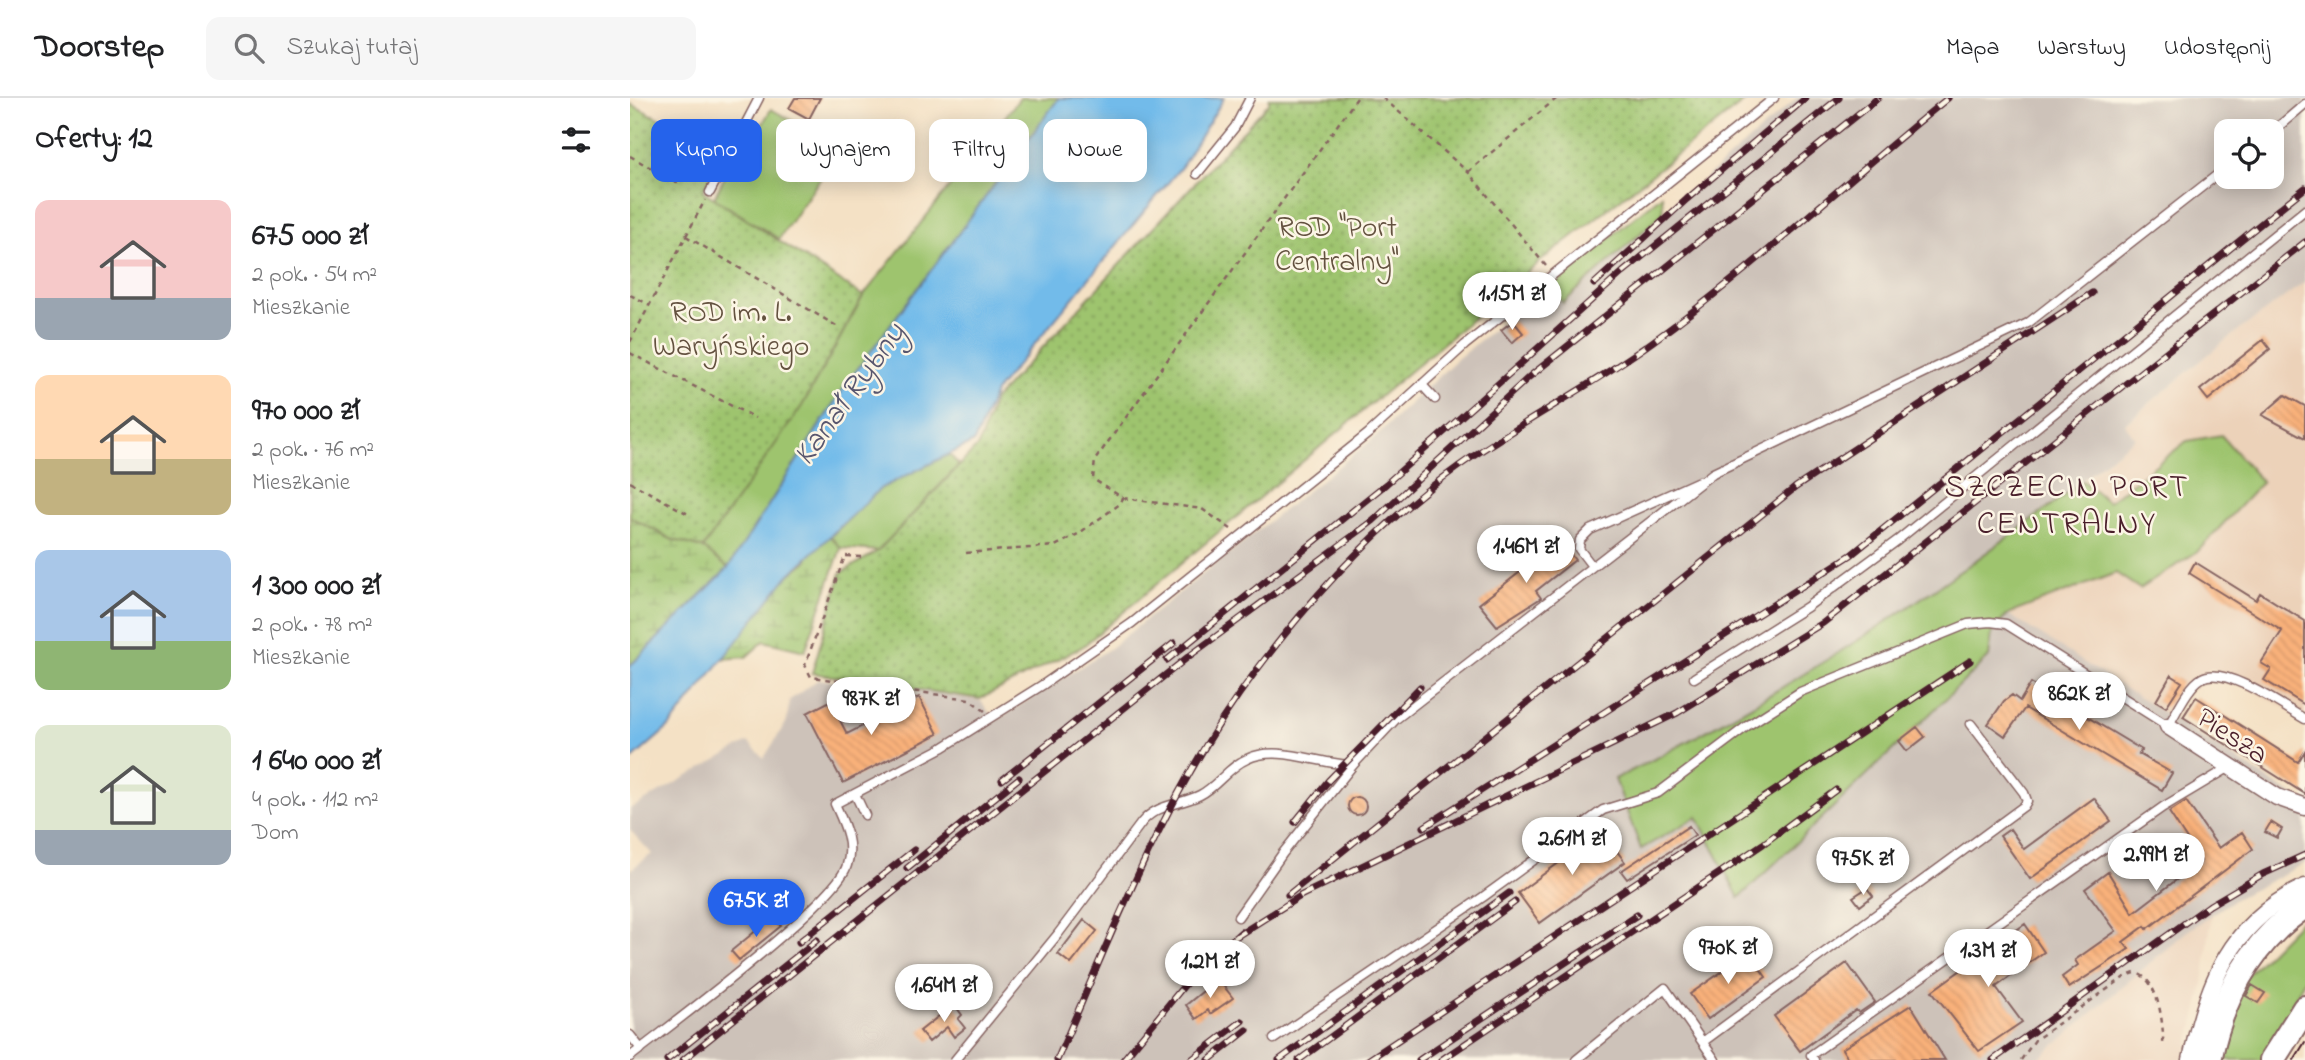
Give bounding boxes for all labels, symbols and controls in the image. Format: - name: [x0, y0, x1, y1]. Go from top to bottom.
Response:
- search box: [206, 17, 696, 80]
- text: Doorstep: [35, 24, 164, 72]
- icon: search: [230, 29, 268, 67]
- text: Szukaj tutaj: [286, 29, 417, 67]
- text: Mapa: [1946, 31, 1999, 66]
- text: Warstwy: [2037, 31, 2126, 66]
- text: Udostępnij: [2164, 31, 2270, 66]
- text: Oferty: 12: [35, 118, 153, 162]
- chip: Kupno: [651, 119, 762, 182]
- chip: Wynajem: [776, 119, 915, 182]
- chip: Filtry: [929, 119, 1029, 182]
- chip: Nowe: [1043, 119, 1147, 182]
- map controls: [2214, 119, 2284, 189]
- button: locate: [2214, 119, 2284, 189]
- icon: filters: [557, 121, 595, 159]
- park label: ROD "Port Centralny": [1275, 207, 1399, 285]
- text: 675 000 zł: [252, 215, 368, 259]
- icon: home: [91, 228, 175, 312]
- text: 2 pok. · 54 m²: [252, 259, 377, 292]
- pin: 1.15M zł: [1440, 272, 1584, 332]
- text: 1.15M zł: [1478, 278, 1546, 311]
- text: Mieszkanie: [252, 292, 350, 325]
- park label: ROD im. L. Waryńskiego: [653, 292, 809, 370]
- water label: Kanał Rybny: [783, 313, 920, 476]
- text: 970 000 zł: [252, 390, 360, 434]
- icon: home: [91, 403, 175, 487]
- text: 2 pok. · 76 m²: [252, 434, 374, 467]
- district label: SZCZECIN PORT CENTRALNY: [1944, 465, 2190, 549]
- text: Mieszkanie: [252, 467, 350, 500]
- pin: 1.46M zł: [1454, 526, 1598, 585]
- text: 1.46M zł: [1493, 531, 1559, 564]
- text: 1 300 000 zł: [252, 565, 381, 609]
- icon: home: [91, 578, 175, 662]
- text: 2 pok. · 78 m²: [252, 609, 373, 642]
- text: Mieszkanie: [252, 642, 350, 675]
- pin: 862K zł: [2014, 672, 2144, 732]
- pin: 987K zł: [806, 678, 936, 737]
- text: 862K zł: [2048, 678, 2110, 711]
- text: 987K zł: [843, 683, 899, 716]
- street label: Piesza: [2186, 698, 2276, 777]
- text: 1 640 000 zł: [252, 740, 381, 784]
- icon: home: [91, 753, 175, 837]
- text: 4 pok. · 112 m²: [252, 784, 379, 817]
- text: Dom: [252, 817, 299, 850]
- pin: 2.61M zł: [1500, 818, 1644, 877]
- text: 2.61M zł: [1538, 823, 1606, 856]
- pin: 2.99M zł: [2084, 834, 2228, 893]
- pin: 975K zł: [1798, 838, 1928, 897]
- text: 2.99M zł: [2124, 839, 2188, 872]
- text: 975K zł: [1832, 843, 1894, 876]
- pin: 675K zł: [691, 880, 821, 939]
- text: 675K zł: [724, 885, 788, 918]
- pin: 970K zł: [1663, 926, 1793, 986]
- pin: 1.3M zł: [1923, 930, 2053, 989]
- text: 970K zł: [1699, 932, 1757, 965]
- text: 1.3M zł: [1960, 935, 2016, 968]
- pin: 1.2M zł: [1145, 940, 1275, 1000]
- text: 1.2M zł: [1181, 946, 1239, 979]
- pin: 1.64M zł: [872, 964, 1016, 1024]
- text: 1.64M zł: [911, 970, 977, 1003]

